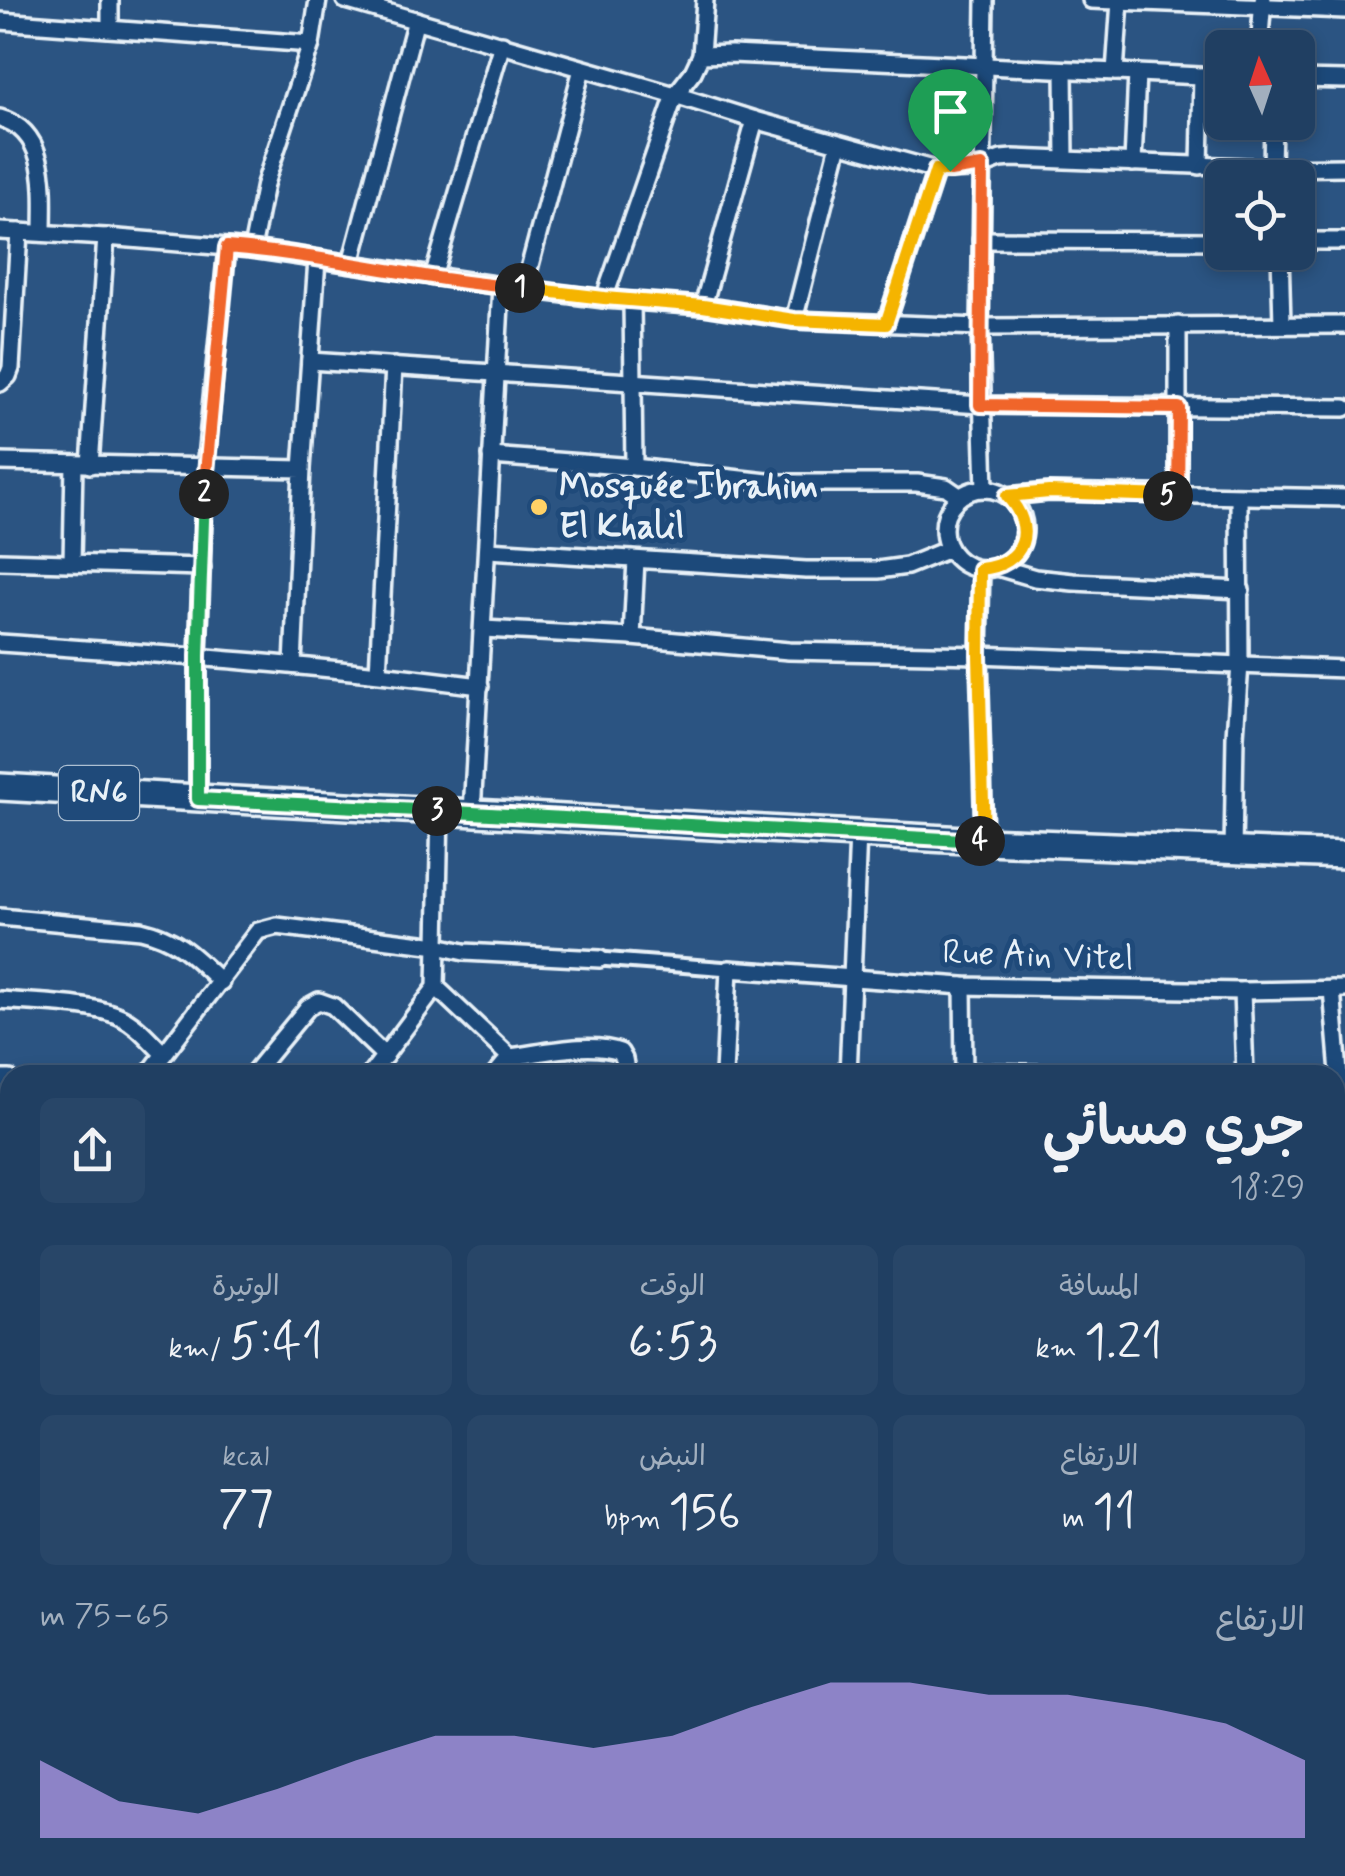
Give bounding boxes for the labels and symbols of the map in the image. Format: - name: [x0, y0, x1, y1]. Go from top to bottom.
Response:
- north arrow: [1205, 30, 1315, 140]
- pin: [908, 69, 993, 172]
- pin: 1: [495, 263, 545, 313]
- place label: Mosquée Ibrahim El Khalil: [559, 464, 818, 550]
- pin: 2: [179, 469, 229, 519]
- pin: 5: [1143, 471, 1193, 521]
- marker: Mosquée Ibrahim El Khalil: [528, 496, 550, 518]
- road number: RN6: [59, 766, 139, 820]
- pin: 3: [412, 786, 462, 836]
- pin: 4: [955, 816, 1005, 866]
- street label: Rue Ain Vitel: [942, 930, 1134, 982]

